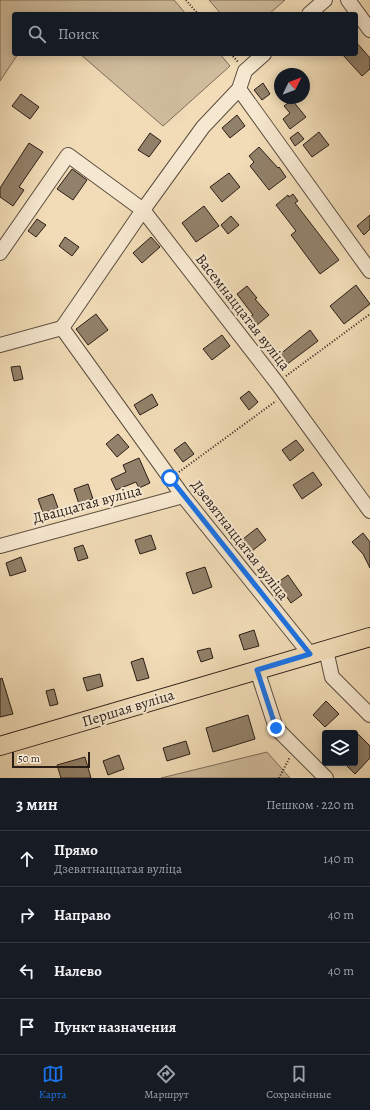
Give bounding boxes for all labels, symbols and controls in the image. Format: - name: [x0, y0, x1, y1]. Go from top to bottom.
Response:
- search box: [12, 12, 358, 56]
- icon: search: [26, 23, 48, 45]
- text: Поиск: [58, 24, 99, 44]
- north arrow: [274, 68, 310, 104]
- street label: Васемнаццатая вуліца: [191, 250, 295, 375]
- route start: [161, 469, 179, 487]
- street label: Дзевятнаццатая вуліца: [187, 476, 293, 604]
- street label: Дваццатая вуліца: [30, 480, 144, 528]
- street label: Першая вуліца: [79, 684, 177, 732]
- route end: [267, 719, 285, 737]
- map controls: [322, 730, 358, 766]
- button: layers: [322, 730, 358, 766]
- scale bar: [12, 750, 90, 769]
- text: 50 m: [18, 751, 40, 766]
- text: 3 мин: [16, 793, 58, 816]
- text: Пешком · 220 m: [266, 796, 354, 813]
- text: Прямо: [54, 840, 98, 860]
- icon: ahead: [16, 848, 38, 870]
- text: 140 m: [323, 850, 354, 867]
- text: Дзевятнаццатая вуліца: [54, 860, 182, 877]
- icon: right: [16, 904, 38, 926]
- text: Направо: [54, 905, 111, 925]
- text: 40 m: [328, 906, 354, 923]
- icon: left: [16, 960, 38, 982]
- text: Налево: [54, 961, 102, 981]
- text: 40 m: [328, 962, 354, 979]
- icon: arrive: [16, 1016, 38, 1038]
- text: Пункт назначения: [54, 1017, 176, 1037]
- tab: Карта: [39, 1063, 67, 1102]
- tab: Маршрут: [144, 1063, 189, 1102]
- tab: Сохранённые: [266, 1063, 331, 1102]

